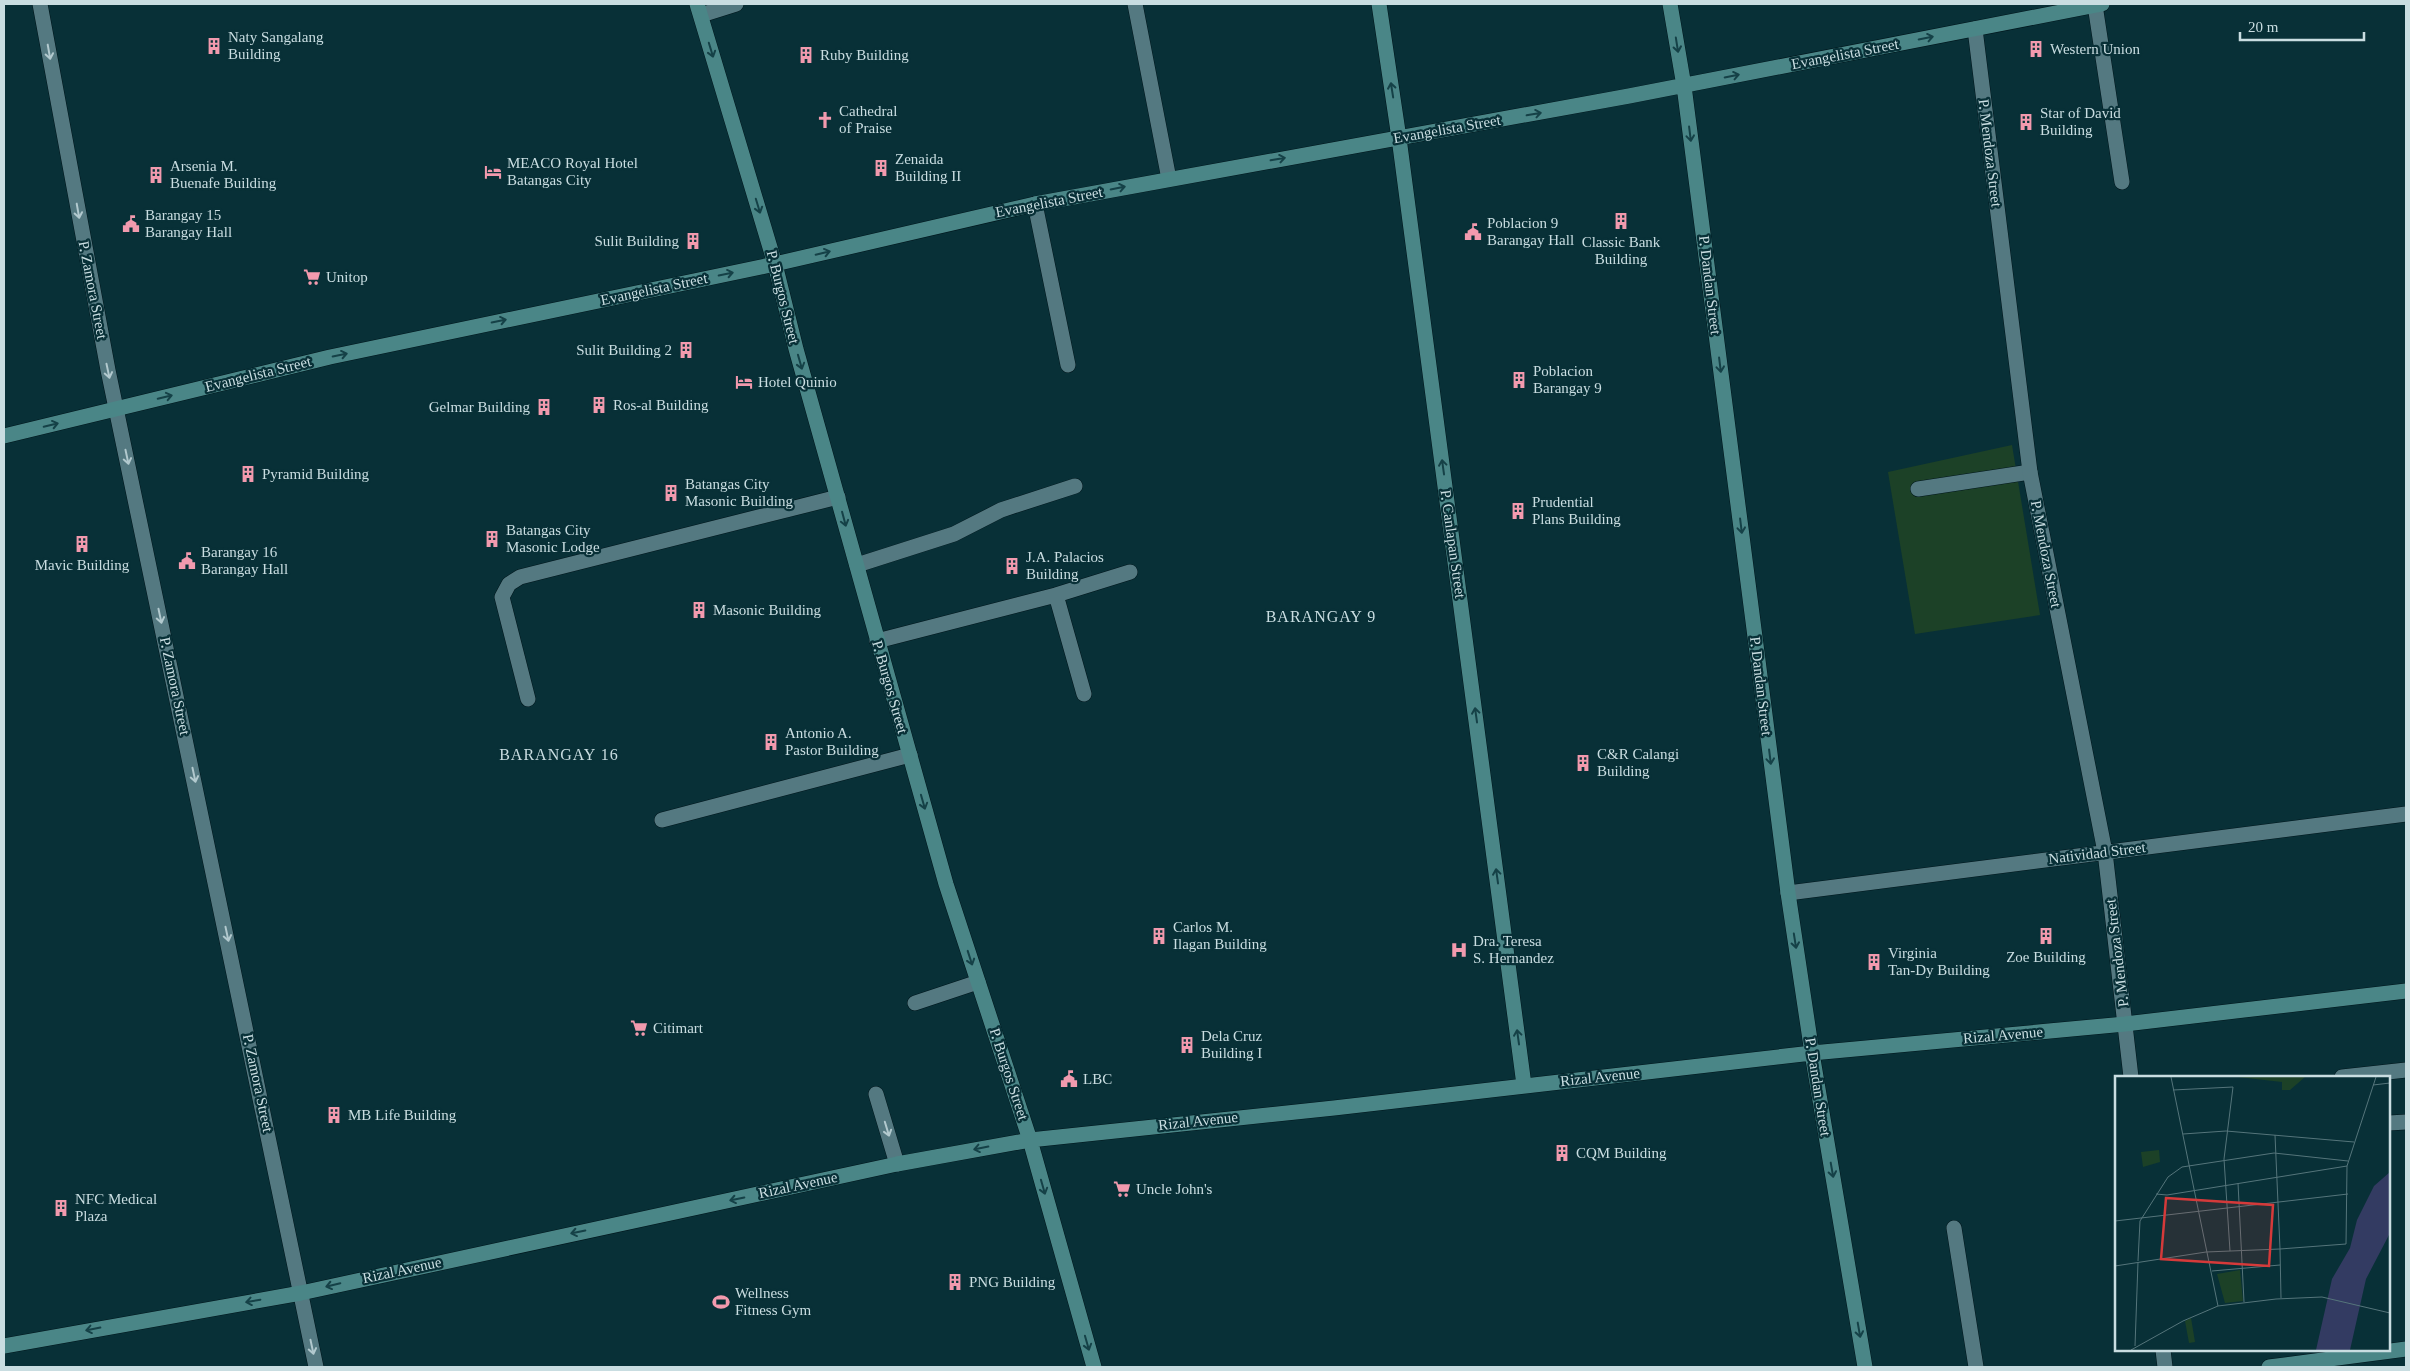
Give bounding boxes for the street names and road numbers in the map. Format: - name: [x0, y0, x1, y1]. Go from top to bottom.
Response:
- street label: Evangelista Street: [1790, 36, 1901, 72]
- street label: P. Mendoza Street: [1975, 98, 2005, 209]
- street label: Evangelista Street: [1392, 112, 1503, 146]
- street label: Evangelista Street: [994, 184, 1105, 220]
- street label: P. Dandan Street: [1696, 235, 1724, 336]
- street label: P. Zamora Street: [76, 240, 111, 341]
- street label: P. Burgos Street: [764, 248, 803, 346]
- street label: Evangelista Street: [599, 270, 710, 308]
- street label: Evangelista Street: [203, 353, 313, 395]
- street label: P. Canlapan Street: [1437, 489, 1469, 600]
- street label: P. Mendoza Street: [2028, 499, 2064, 610]
- street label: P. Zamora Street: [157, 636, 193, 737]
- street label: P. Dandan Street: [1747, 636, 1775, 737]
- street label: P. Burgos Street: [869, 639, 911, 736]
- street label: Natividad Street: [2047, 839, 2147, 867]
- street label: P. Mendoza Street: [2102, 897, 2132, 1008]
- street label: Rizal Avenue: [1962, 1024, 2044, 1046]
- street label: P. Burgos Street: [987, 1026, 1032, 1123]
- street label: P. Zamora Street: [240, 1033, 276, 1134]
- street label: P. Dandan Street: [1802, 1037, 1834, 1138]
- street label: Rizal Avenue: [1559, 1065, 1641, 1089]
- street label: Rizal Avenue: [1157, 1109, 1239, 1133]
- street label: Rizal Avenue: [757, 1169, 839, 1201]
- street label: Rizal Avenue: [361, 1254, 443, 1286]

